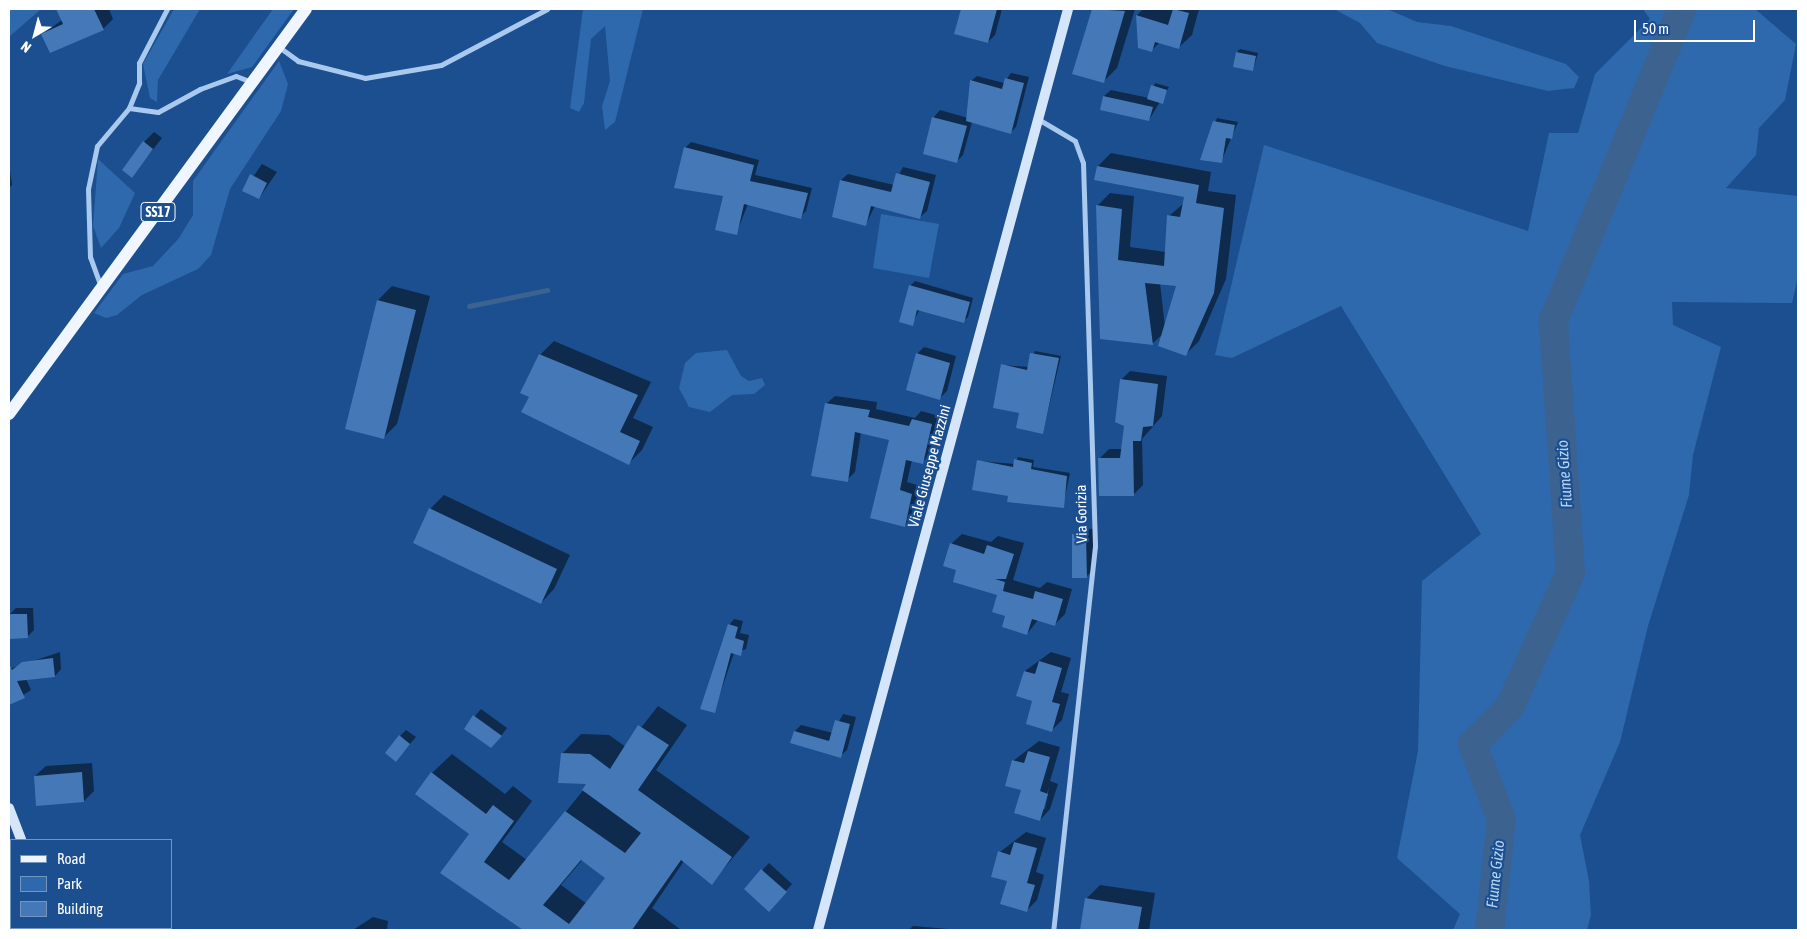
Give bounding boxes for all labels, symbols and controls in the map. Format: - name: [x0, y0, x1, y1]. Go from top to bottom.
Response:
- north arrow: [10, 10, 60, 60]
- scale bar: [1637, 10, 1758, 42]
- text: 50 m: [1642, 20, 1669, 37]
- text: N: [18, 38, 34, 56]
- road number: SS17: [140, 200, 176, 223]
- street label: Viale Giuseppe Mazzini: [904, 403, 954, 529]
- water label: Fiume Gizio: [1552, 439, 1576, 509]
- street label: Via Gorizia: [1071, 485, 1091, 543]
- legend: [10, 839, 172, 929]
- water label: Fiume Gizio: [1482, 839, 1508, 909]
- text: Road: [57, 850, 86, 867]
- text: Park: [57, 875, 82, 892]
- text: Building: [57, 900, 103, 917]

